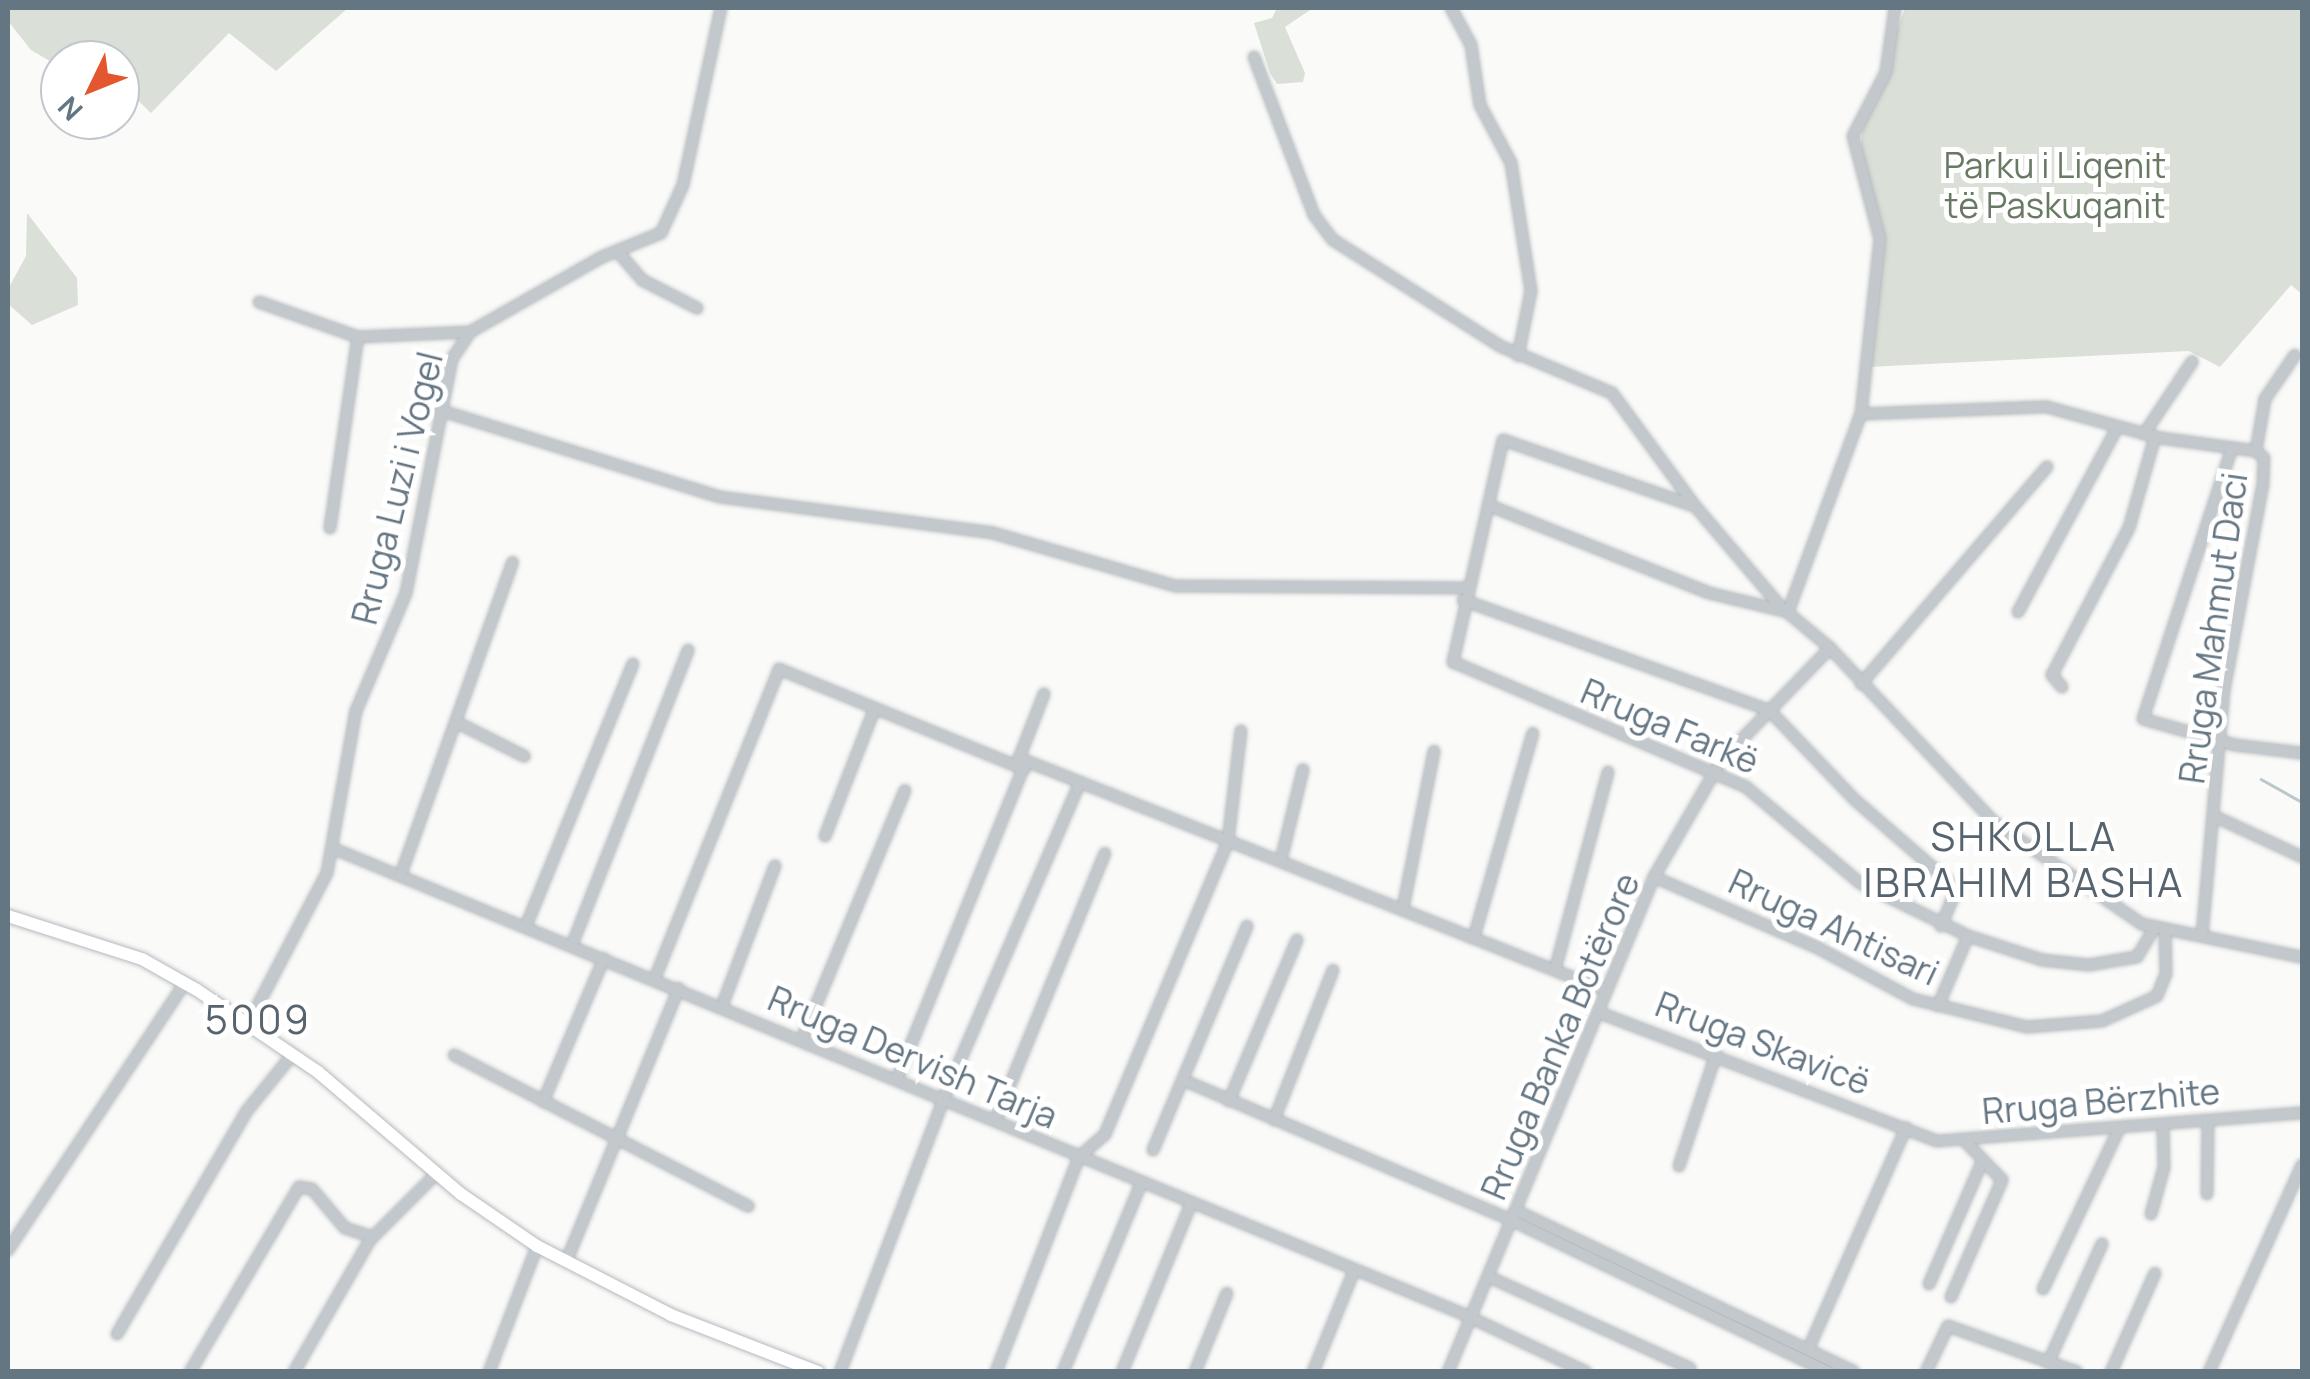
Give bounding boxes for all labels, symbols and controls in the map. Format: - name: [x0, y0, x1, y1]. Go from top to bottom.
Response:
- north arrow: [40, 40, 140, 140]
- text: N: [49, 89, 90, 129]
- park label: Parku i Liqenit të Paskuqanit: [1944, 144, 2166, 226]
- street label: Rruga Luzi i Vogel: [343, 347, 451, 629]
- street label: Rruga Mahmut Daci: [2170, 470, 2256, 786]
- street label: Rruga Farkë: [1575, 670, 1765, 782]
- district label: SHKOLLA IBRAHIM BASHA: [1863, 812, 2185, 906]
- street label: Rruga Ahtisari: [1723, 860, 1945, 994]
- street label: Rruga Banka Botërore: [1472, 866, 1648, 1206]
- street label: Rruga Dervish Tarja: [762, 977, 1064, 1137]
- street label: Rruga Skavicë: [1650, 983, 1876, 1103]
- district label: 5009: [205, 995, 311, 1043]
- street label: Rruga Bërzhite: [1980, 1070, 2222, 1132]

